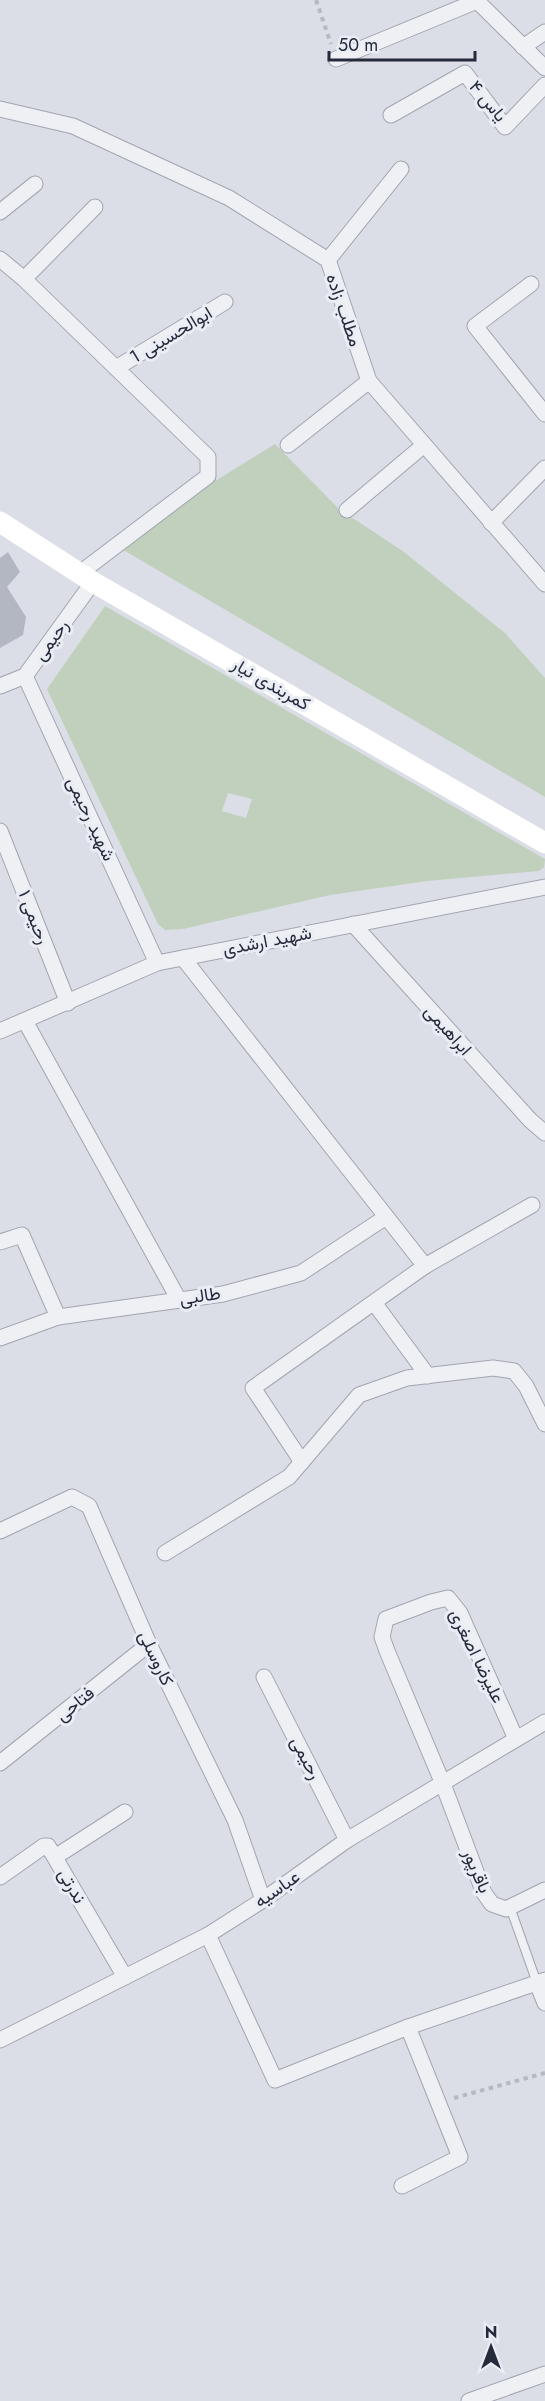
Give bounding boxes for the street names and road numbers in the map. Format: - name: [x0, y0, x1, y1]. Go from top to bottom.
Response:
- street label: یاس ۴: [463, 75, 513, 127]
- street label: مطلب زاده: [319, 270, 369, 350]
- street label: ابوالحسینی 1: [125, 300, 217, 370]
- street label: رحیمی: [27, 614, 75, 666]
- street label: کمربندی نیار: [226, 651, 315, 717]
- street label: شهید رحیمی: [60, 773, 122, 865]
- street label: رحیمی ۱: [12, 886, 56, 948]
- street label: شهید ارشدی: [220, 920, 314, 962]
- street label: ابراهیمی: [418, 999, 478, 1061]
- street label: طالبی: [178, 1280, 222, 1312]
- street label: علیرضا اصغری: [443, 1604, 511, 1708]
- street label: کاروسلی: [132, 1626, 180, 1690]
- street label: فتاحی: [50, 1680, 100, 1728]
- street label: رحیمی: [284, 1732, 328, 1784]
- street label: باقرپور: [456, 1844, 498, 1897]
- street label: ندرتی: [52, 1864, 92, 1908]
- street label: عباسیه: [249, 1864, 305, 1914]

